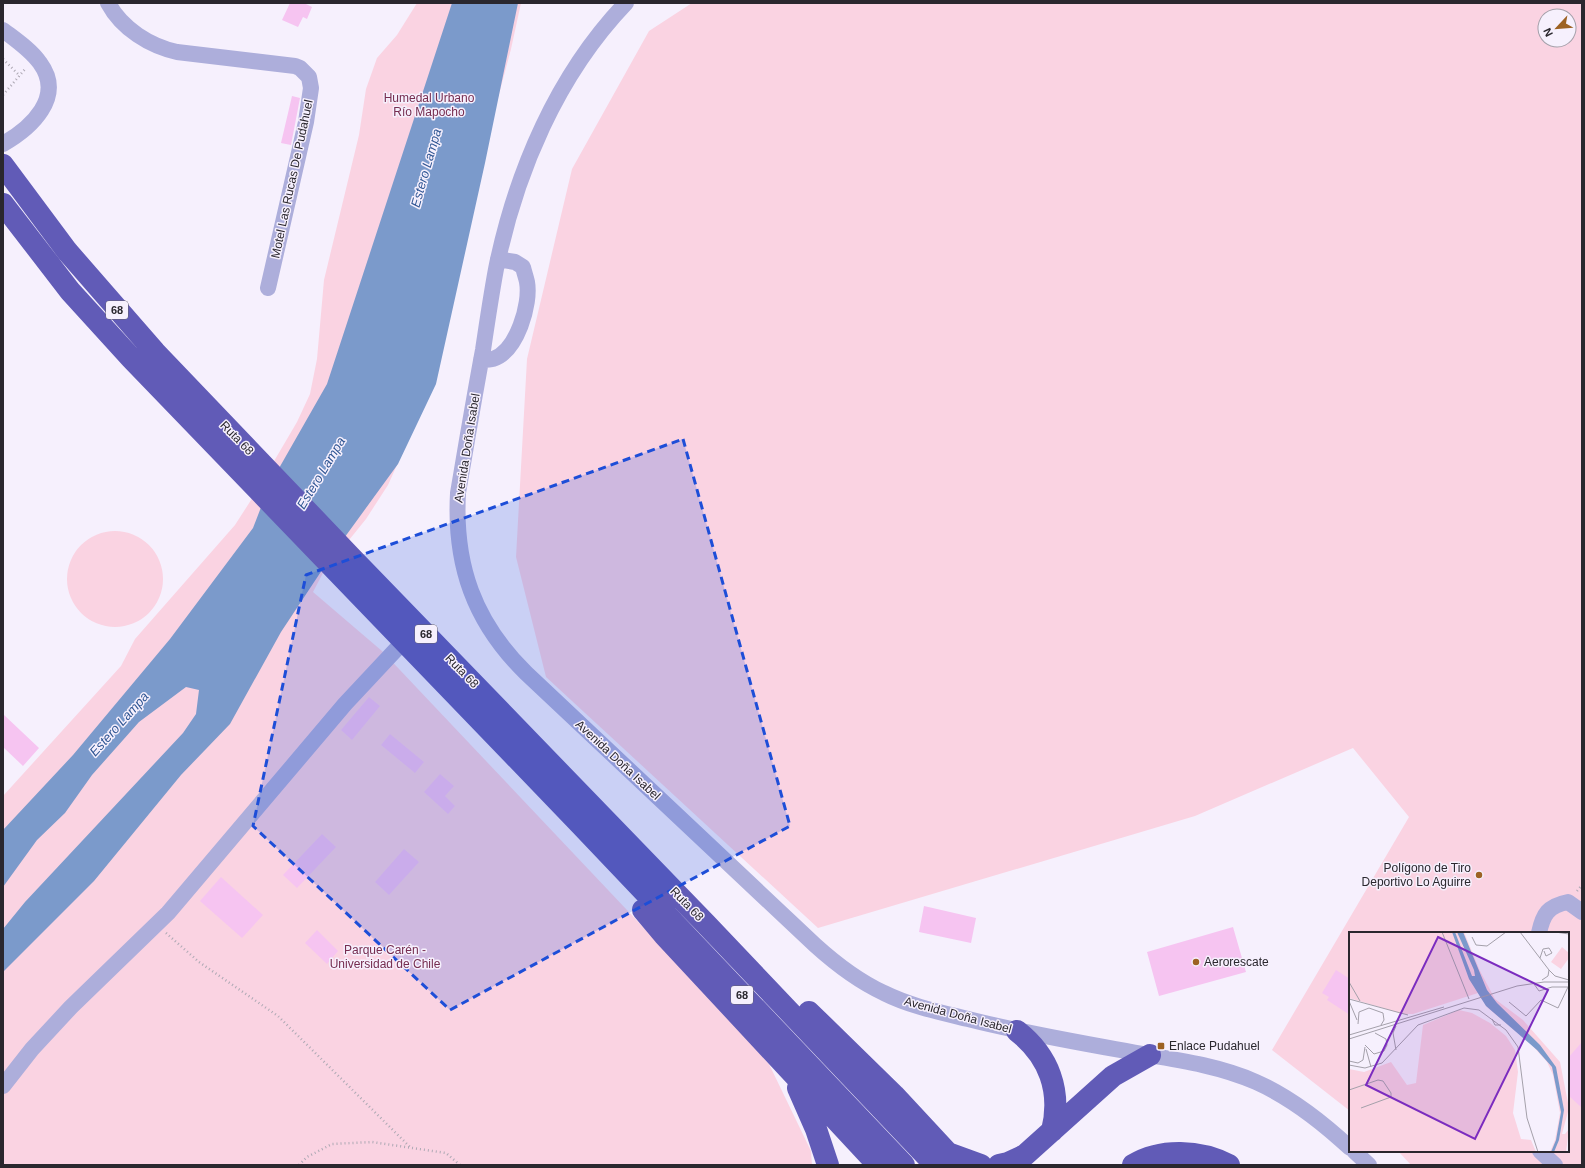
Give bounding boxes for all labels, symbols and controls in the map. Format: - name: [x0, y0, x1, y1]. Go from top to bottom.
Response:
- north arrow: [1537, 8, 1577, 48]
- text: N: [1541, 26, 1555, 39]
- park label: Humedal Urbano Río Mapocho: [384, 91, 475, 119]
- street label: Motel Las Rucas De Pudahuel: [268, 98, 316, 260]
- water label: Estero Lampa: [408, 127, 444, 209]
- road number: 68: [106, 301, 128, 319]
- street label: Avenida Doña Isabel: [451, 392, 483, 504]
- street label: Ruta 68: [217, 418, 257, 458]
- water label: Estero Lampa: [294, 434, 348, 512]
- road number: 68: [415, 625, 437, 643]
- street label: Ruta 68: [442, 651, 482, 691]
- water label: Estero Lampa: [86, 689, 152, 759]
- street label: Avenida Doña Isabel: [573, 717, 663, 803]
- place label: Polígono de Tiro Deportivo Lo Aguirre: [1362, 861, 1471, 889]
- marker: Polígono de Tiro Deportivo Lo Aguirre: [1474, 870, 1484, 880]
- street label: Ruta 68: [667, 884, 707, 924]
- inset map: [1349, 932, 1569, 1152]
- park label: Parque Carén - Universidad de Chile: [330, 943, 441, 971]
- place label: Aerorescate: [1204, 955, 1269, 969]
- marker: Aerorescate: [1191, 957, 1201, 967]
- road number: 68: [731, 986, 753, 1004]
- street label: Avenida Doña Isabel: [903, 994, 1013, 1036]
- place label: Enlace Pudahuel: [1169, 1039, 1260, 1053]
- marker: Enlace Pudahuel: [1156, 1041, 1166, 1051]

